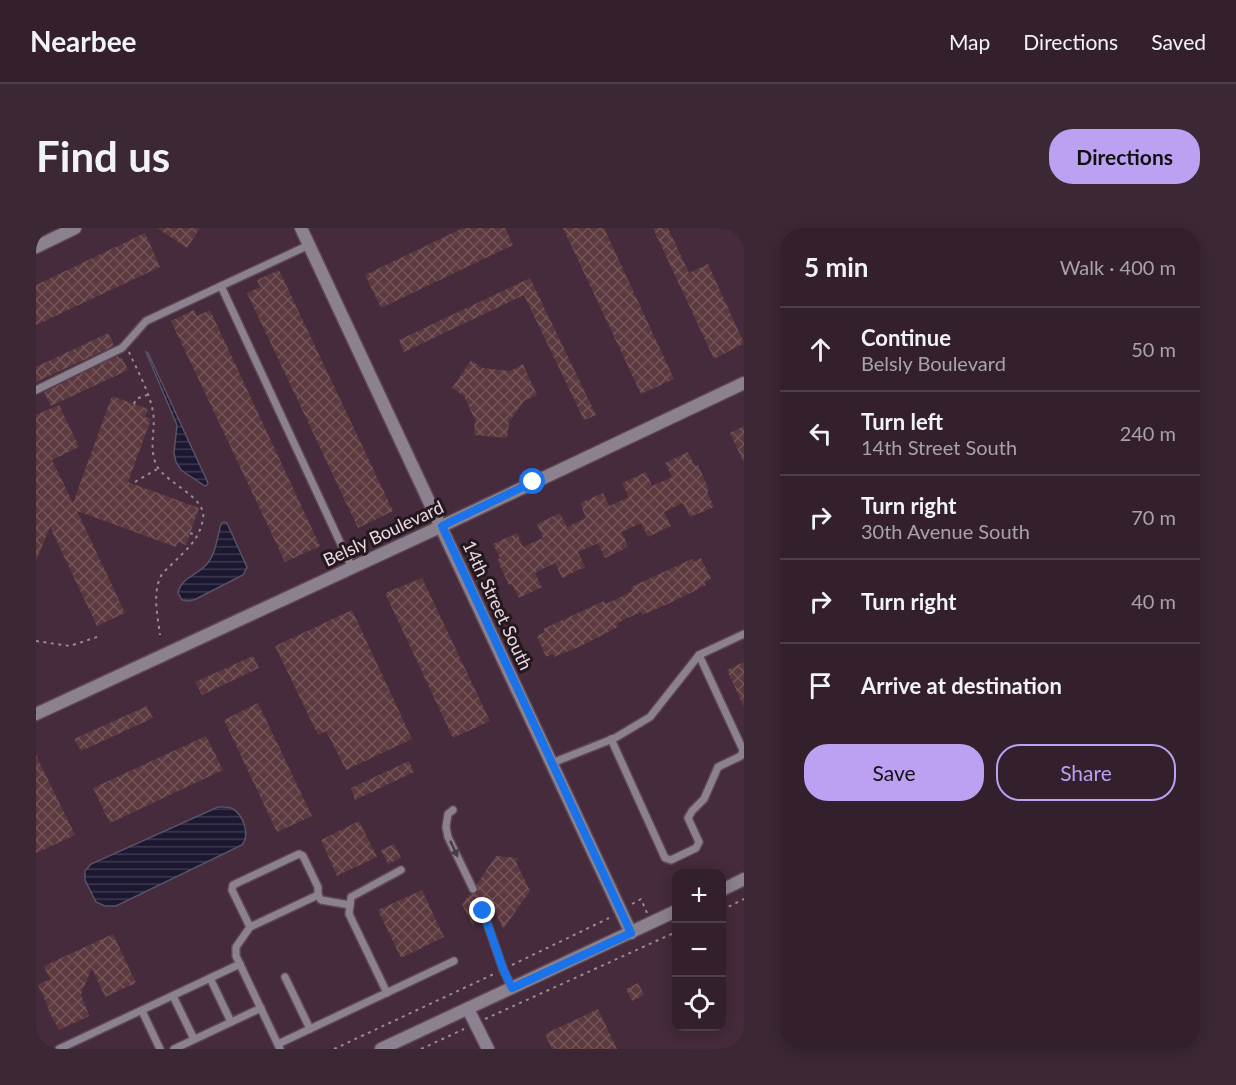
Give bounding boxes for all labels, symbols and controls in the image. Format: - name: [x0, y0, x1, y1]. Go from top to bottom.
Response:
- text: Nearbee: [30, 24, 137, 58]
- text: Map: [949, 29, 990, 54]
- text: Directions: [1023, 29, 1118, 54]
- text: Saved: [1151, 29, 1206, 54]
- button: Directions: [1049, 129, 1200, 184]
- text: Find us: [36, 131, 170, 181]
- text: 5 min: [804, 251, 868, 283]
- text: Walk · 400 m: [1060, 255, 1176, 279]
- text: Continue: [861, 324, 951, 351]
- icon: ahead: [804, 333, 837, 366]
- text: 50 m: [1131, 337, 1176, 361]
- text: Belsly Boulevard: [861, 351, 1006, 375]
- text: Turn left: [861, 408, 943, 435]
- icon: left: [804, 417, 837, 450]
- text: 240 m: [1120, 421, 1176, 445]
- text: 14th Street South: [861, 435, 1017, 459]
- route start: [519, 468, 545, 494]
- text: Turn right: [861, 492, 956, 519]
- street label: Belsly Boulevard: [319, 495, 447, 571]
- icon: right: [804, 501, 837, 534]
- text: 70 m: [1131, 505, 1176, 529]
- text: 30th Avenue South: [861, 519, 1030, 543]
- street label: 14th Street South: [458, 537, 538, 673]
- icon: right: [804, 585, 837, 618]
- text: Turn right: [861, 588, 956, 615]
- text: 40 m: [1131, 589, 1176, 613]
- icon: arrive: [804, 669, 837, 702]
- text: Arrive at destination: [861, 672, 1062, 699]
- button: Save: [804, 744, 984, 801]
- button: Share: [996, 744, 1176, 801]
- one-way arrow: [450, 841, 459, 858]
- map controls: [672, 869, 726, 1031]
- button: +: [672, 869, 726, 923]
- route end: [469, 897, 495, 923]
- button: −: [672, 923, 726, 977]
- button: locate: [672, 977, 726, 1031]

